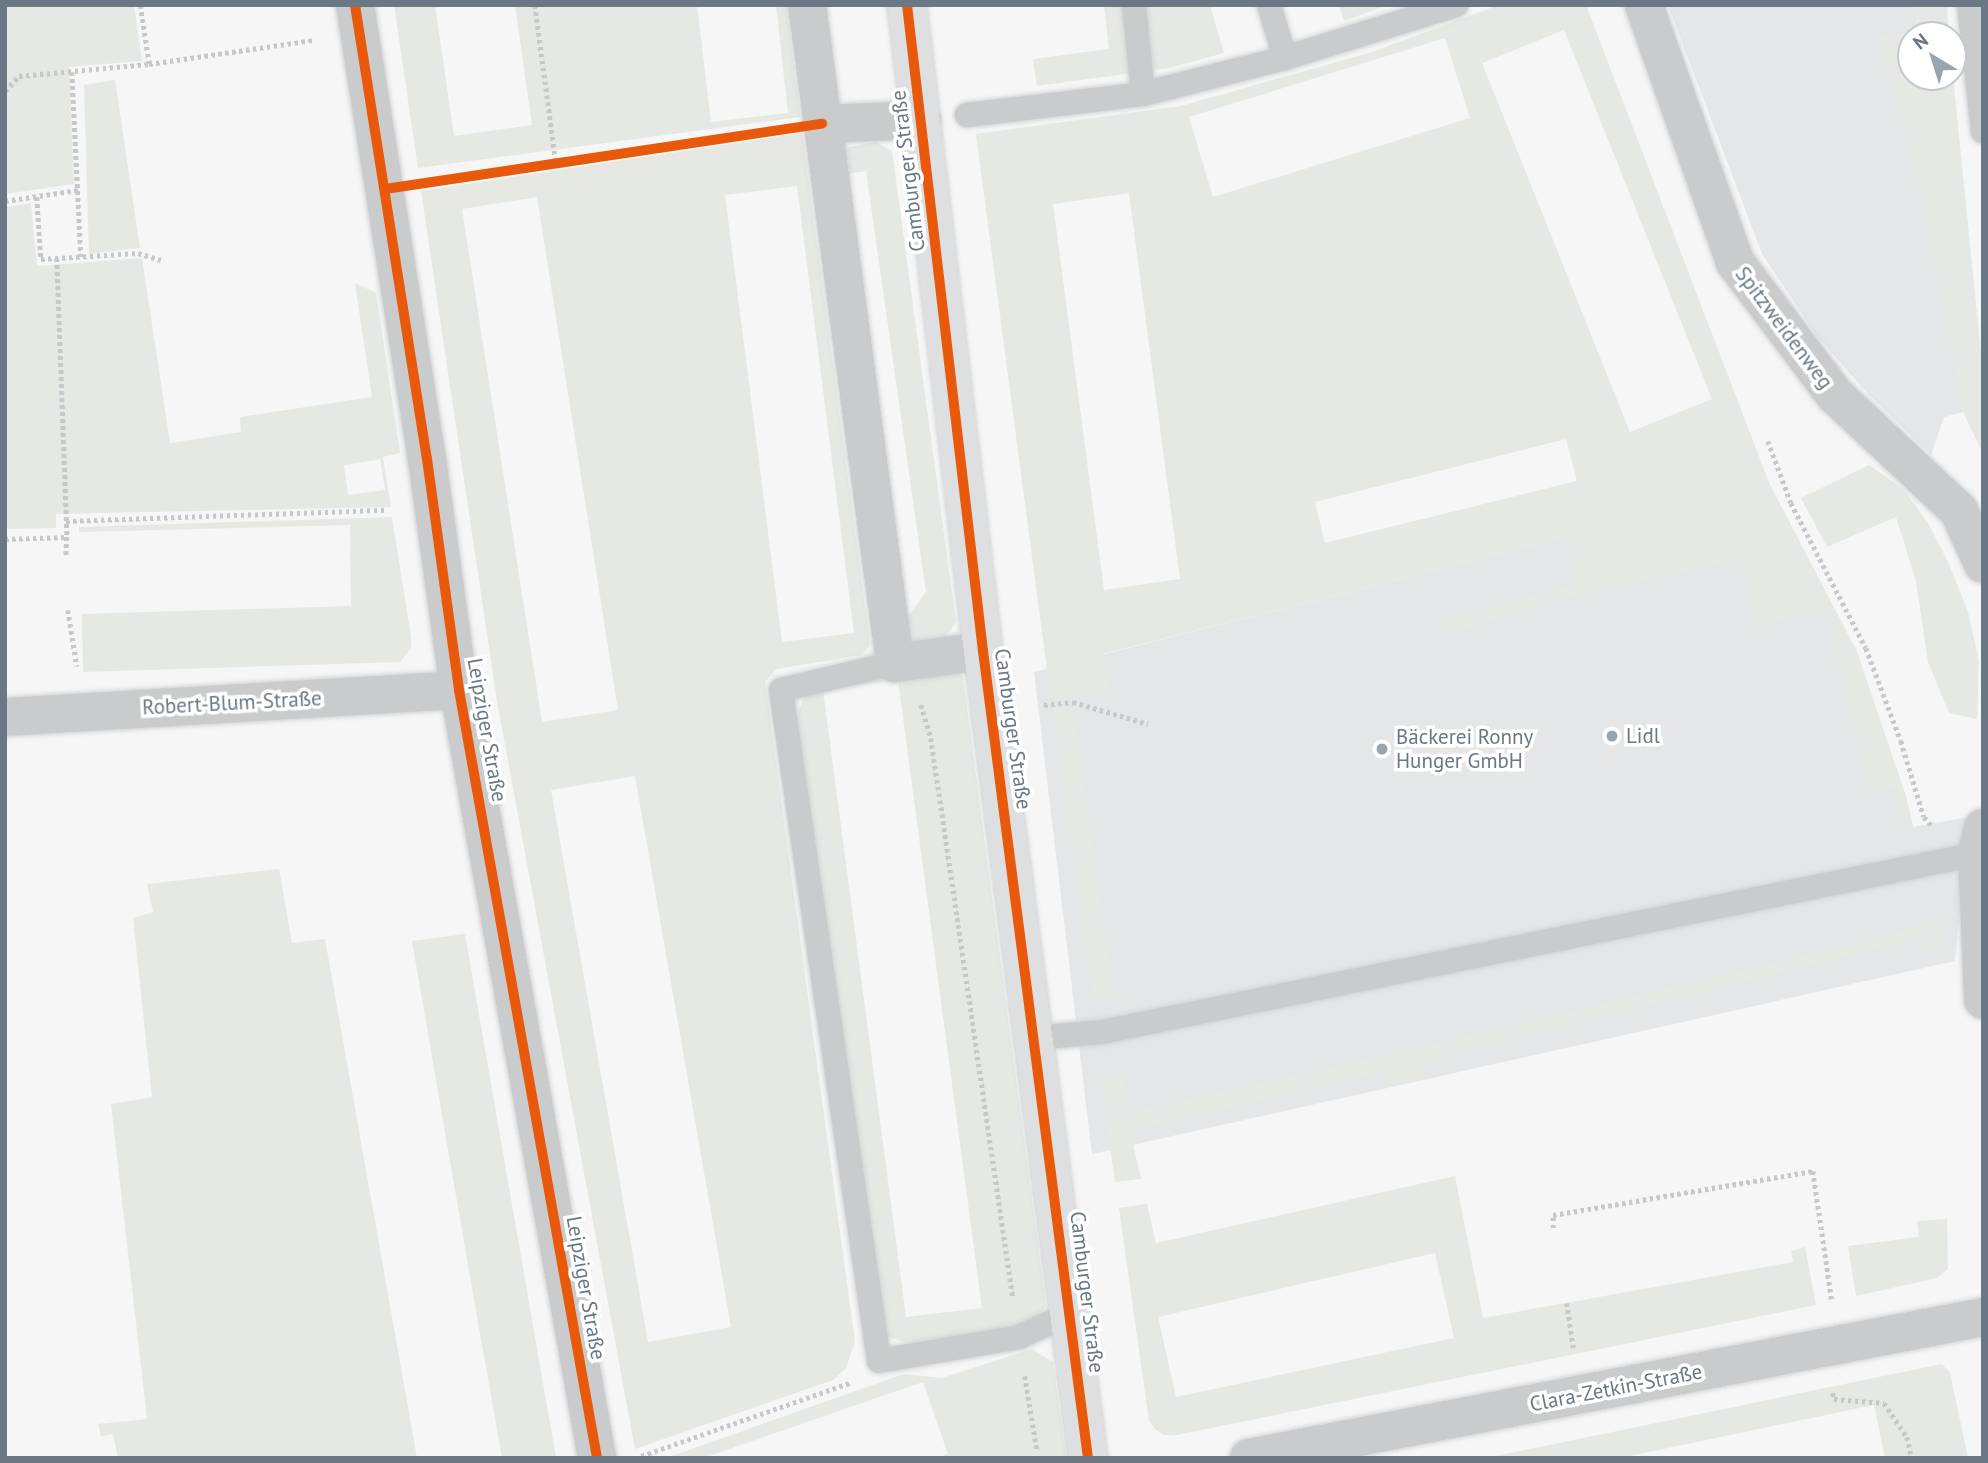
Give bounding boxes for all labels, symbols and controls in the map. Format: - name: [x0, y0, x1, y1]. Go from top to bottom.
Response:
- north arrow: [1897, 21, 1967, 91]
- text: N: [1908, 28, 1933, 54]
- street label: Camburger Straße: [886, 89, 930, 253]
- street label: Spitzweidenweg: [1730, 262, 1838, 394]
- street label: Camburger Straße: [989, 647, 1037, 811]
- street label: Leipziger Straße: [462, 656, 512, 804]
- street label: Robert-Blum-Straße: [142, 686, 322, 720]
- place label: Lidl: [1626, 723, 1660, 749]
- place label: Bäckerei Ronny Hunger GmbH: [1396, 724, 1533, 774]
- marker: Lidl: [1604, 728, 1620, 744]
- marker: Bäckerei Ronny Hunger GmbH: [1374, 741, 1390, 757]
- street label: Camburger Straße: [1065, 1210, 1109, 1374]
- street label: Leipziger Straße: [561, 1214, 611, 1362]
- street label: Clara-Zetkin-Straße: [1528, 1359, 1704, 1417]

